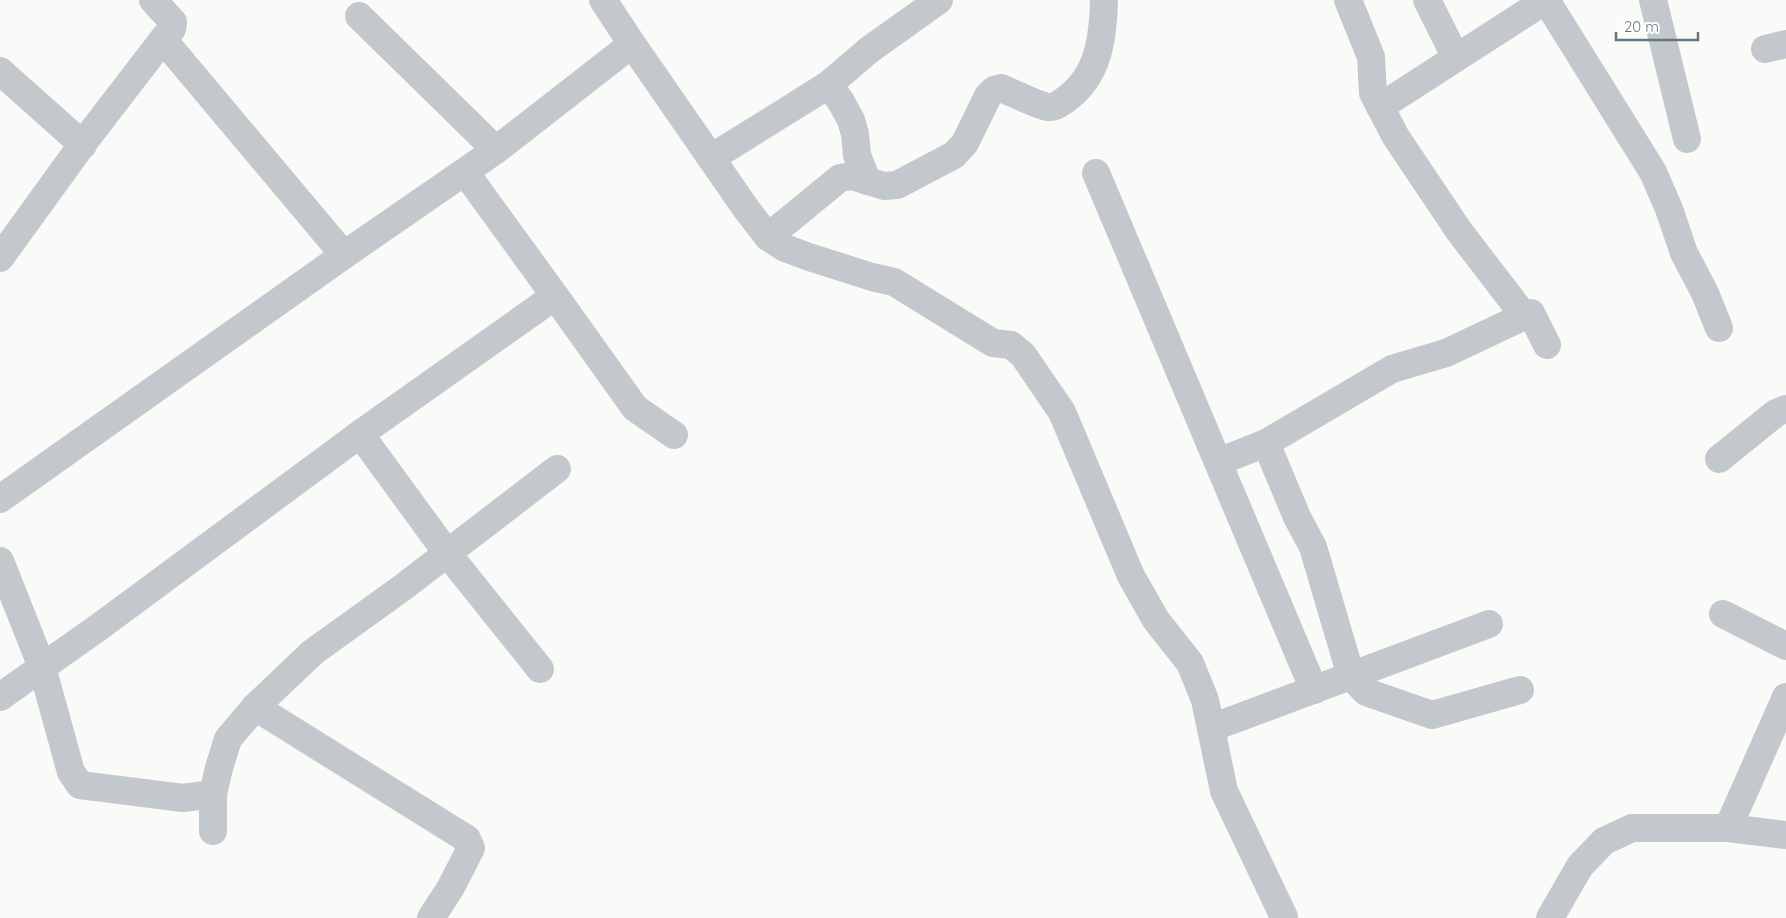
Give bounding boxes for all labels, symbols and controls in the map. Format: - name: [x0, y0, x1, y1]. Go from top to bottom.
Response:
- scale bar: [1616, 10, 1698, 42]
- text: 20 m: [1624, 17, 1659, 36]

